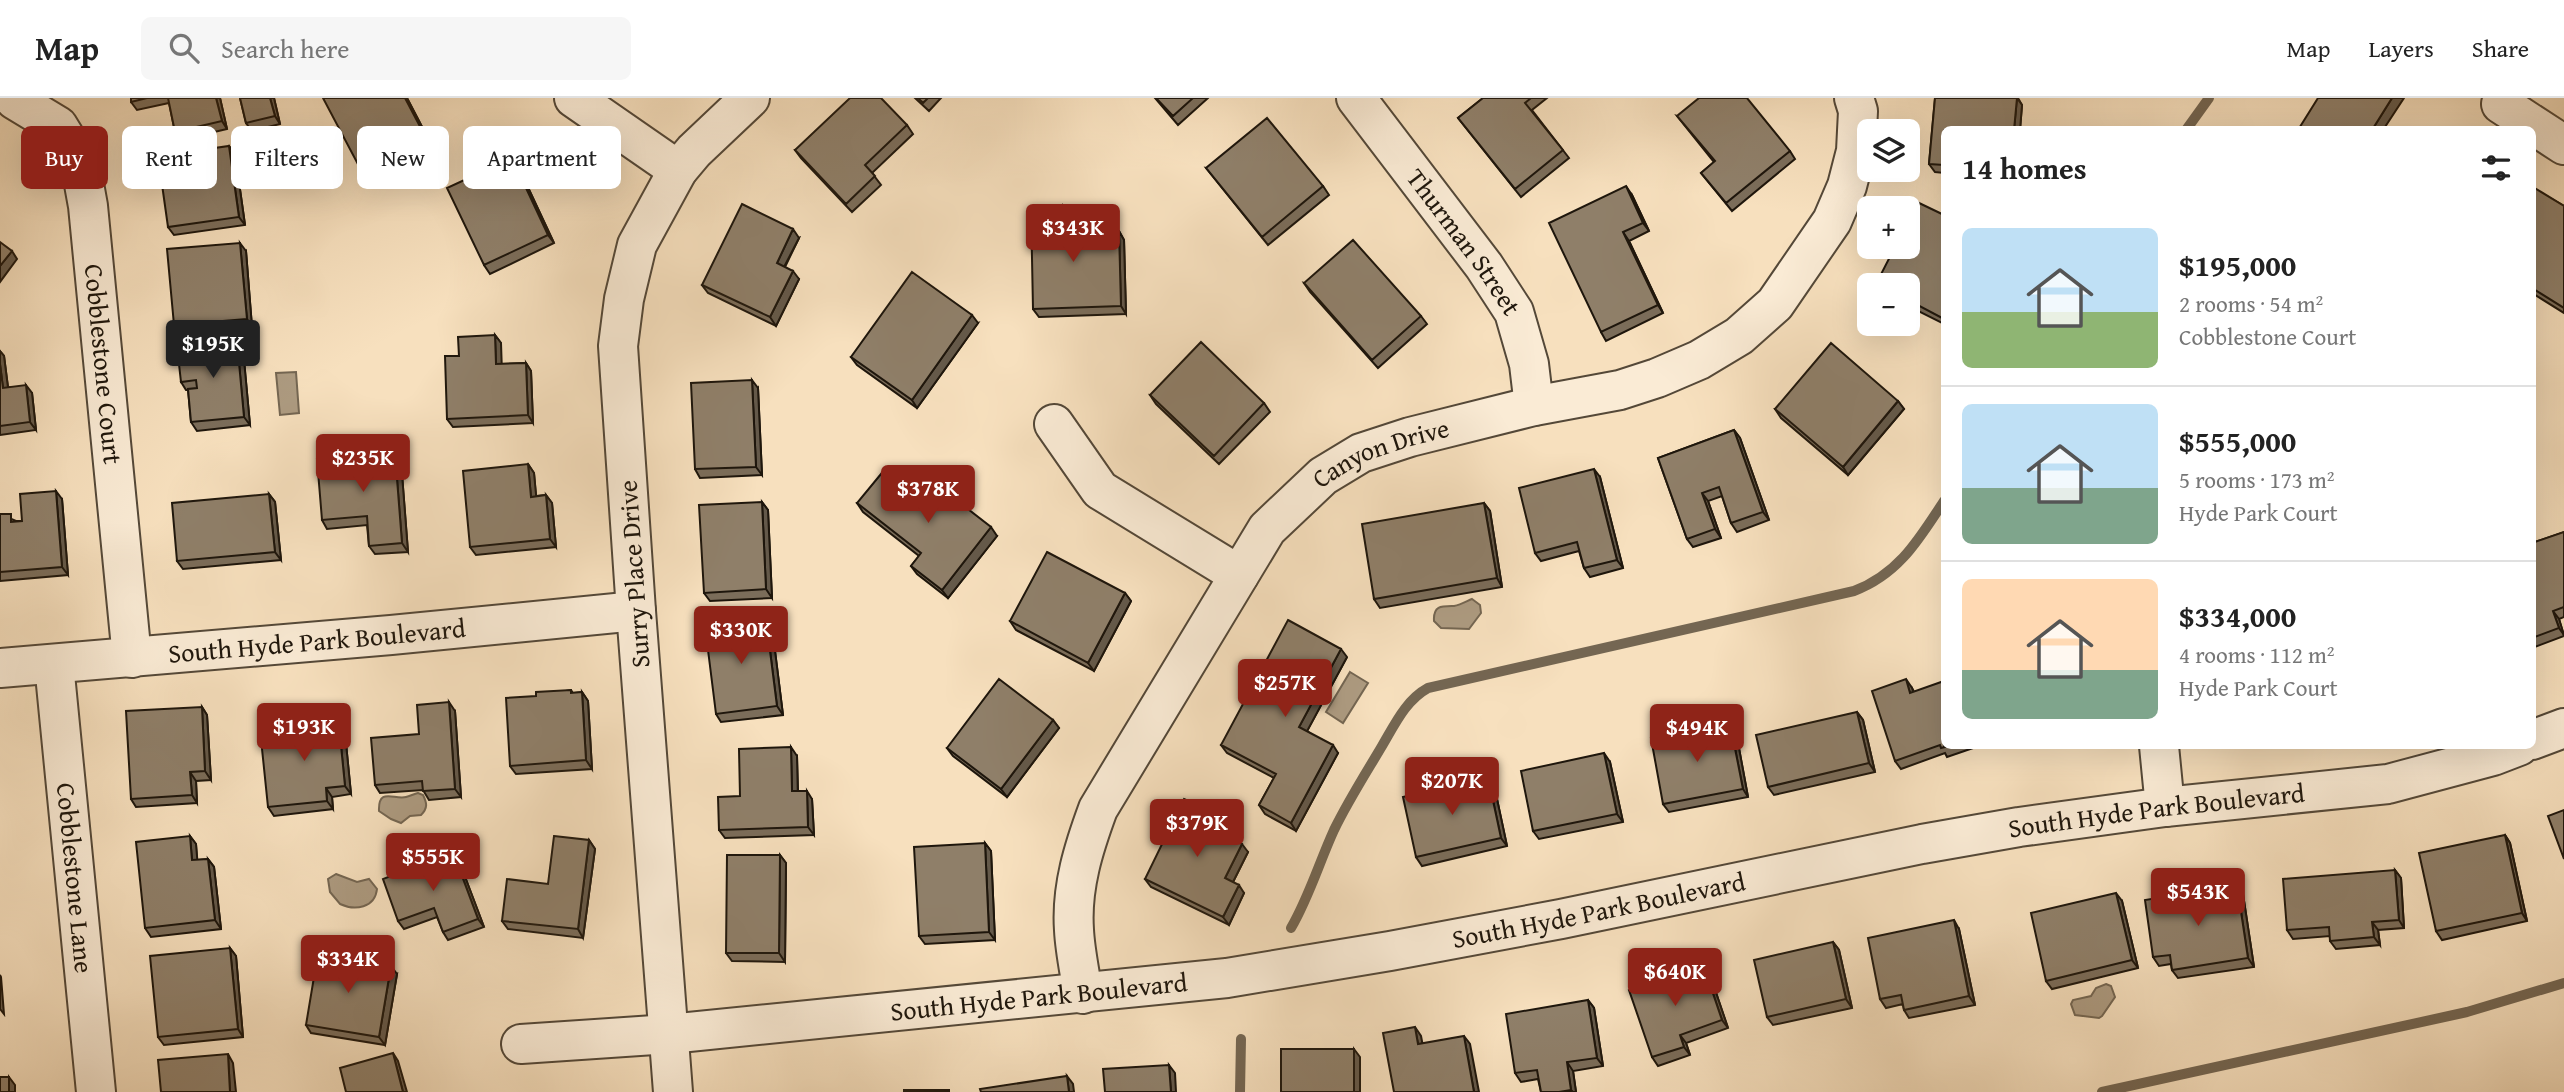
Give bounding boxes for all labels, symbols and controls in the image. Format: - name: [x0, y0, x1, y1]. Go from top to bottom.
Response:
- search box: [141, 17, 631, 80]
- text: Map: [35, 24, 99, 72]
- icon: search: [165, 29, 203, 67]
- text: Search here: [221, 29, 349, 68]
- text: Map: [2287, 31, 2330, 66]
- text: Layers: [2368, 31, 2434, 66]
- text: Share: [2472, 31, 2529, 66]
- map controls: [1857, 119, 1920, 336]
- button: layers: [1857, 119, 1920, 182]
- chip: Buy: [21, 126, 108, 189]
- chip: Rent: [122, 126, 217, 189]
- chip: Filters: [231, 126, 343, 189]
- chip: New: [357, 126, 449, 189]
- chip: Apartment: [463, 126, 621, 189]
- text: 14 homes: [1962, 146, 2087, 190]
- icon: filters: [2477, 149, 2515, 187]
- street label: Thurman Street: [1397, 160, 1531, 323]
- button: +: [1857, 196, 1920, 259]
- pin: $343K: [1024, 204, 1122, 264]
- text: $343K: [1042, 210, 1104, 243]
- text: $195,000: [2179, 243, 2296, 287]
- icon: home: [2018, 256, 2102, 340]
- street label: Cobblestone Court: [75, 262, 133, 466]
- button: −: [1857, 273, 1920, 336]
- text: 2 rooms · 54 m²: [2179, 287, 2323, 320]
- pin: $195K: [164, 320, 262, 380]
- text: Cobblestone Court: [2179, 320, 2356, 353]
- text: $195K: [182, 326, 244, 359]
- street label: Canyon Drive: [1302, 408, 1453, 497]
- text: $555,000: [2179, 419, 2296, 463]
- icon: home: [2018, 432, 2102, 516]
- pin: $235K: [314, 434, 412, 494]
- text: $235K: [332, 440, 394, 473]
- text: 5 rooms · 173 m²: [2179, 463, 2334, 496]
- pin: $378K: [879, 466, 977, 525]
- text: $378K: [897, 471, 959, 504]
- street label: Surry Place Drive: [607, 479, 660, 669]
- text: Hyde Park Court: [2179, 496, 2338, 529]
- text: $334,000: [2179, 594, 2296, 638]
- pin: $330K: [692, 606, 790, 666]
- icon: home: [2018, 607, 2102, 691]
- street label: South Hyde Park Boulevard: [167, 608, 467, 673]
- text: $330K: [710, 612, 772, 645]
- text: 4 rooms · 112 m²: [2179, 638, 2334, 671]
- pin: $257K: [1236, 660, 1334, 719]
- text: $257K: [1254, 665, 1316, 698]
- text: Hyde Park Court: [2179, 671, 2338, 704]
- pin: $193K: [255, 704, 353, 763]
- pin: $494K: [1648, 704, 1746, 764]
- text: $193K: [273, 709, 335, 742]
- text: $494K: [1666, 710, 1728, 743]
- pin: $207K: [1403, 758, 1501, 817]
- text: $207K: [1421, 763, 1483, 796]
- street label: South Hyde Park Boulevard: [2005, 773, 2307, 848]
- street label: Cobblestone Lane: [47, 781, 104, 975]
- pin: $379K: [1148, 800, 1246, 859]
- text: $379K: [1166, 805, 1228, 838]
- pin: $555K: [384, 834, 482, 893]
- text: $555K: [402, 839, 464, 872]
- street label: South Hyde Park Boulevard: [1449, 861, 1749, 958]
- pin: $543K: [2149, 868, 2247, 928]
- text: $543K: [2167, 874, 2229, 907]
- pin: $334K: [299, 936, 397, 995]
- text: $334K: [317, 941, 379, 974]
- pin: $640K: [1626, 948, 1724, 1008]
- text: $640K: [1644, 954, 1706, 987]
- street label: South Hyde Park Boulevard: [888, 962, 1189, 1031]

